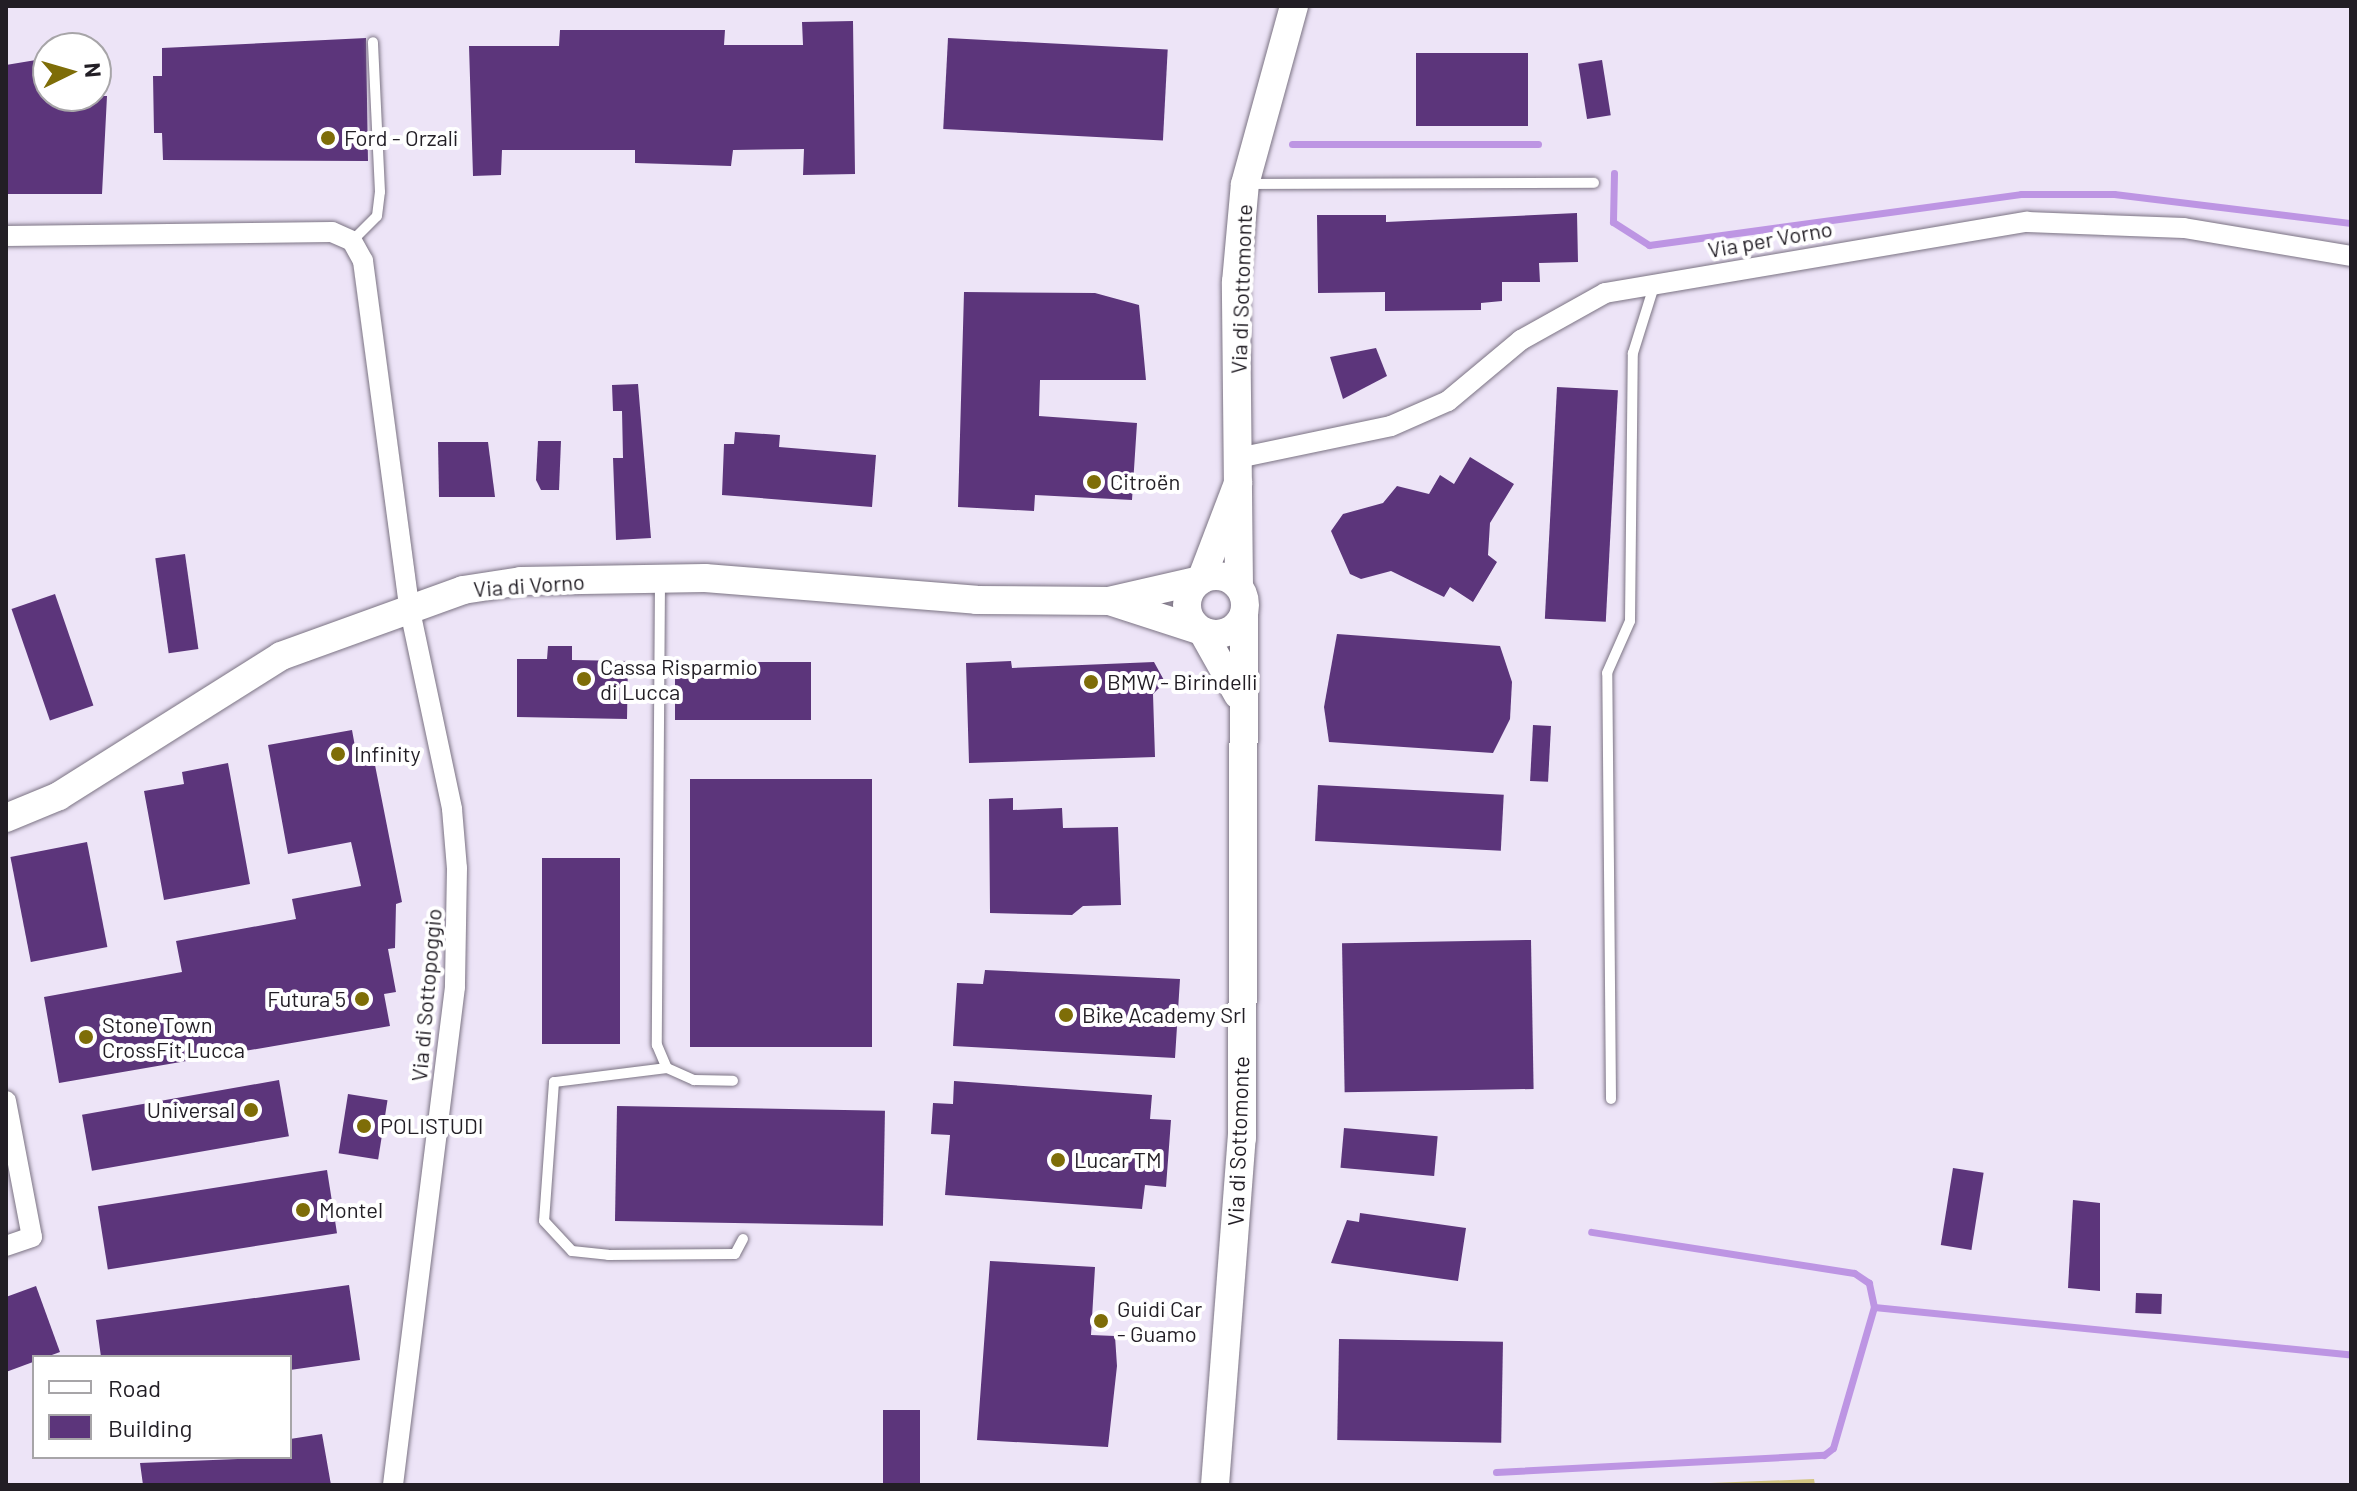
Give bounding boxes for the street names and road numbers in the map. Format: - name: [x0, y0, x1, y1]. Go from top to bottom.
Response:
- street label: Via di Sottomonte: [1225, 204, 1257, 374]
- street label: Via per Vorno: [1706, 215, 1834, 263]
- street label: Via di Vorno: [472, 568, 586, 602]
- street label: Via di Sottopoggio: [405, 907, 447, 1083]
- street label: Via di Sottomonte: [1222, 1056, 1254, 1226]

